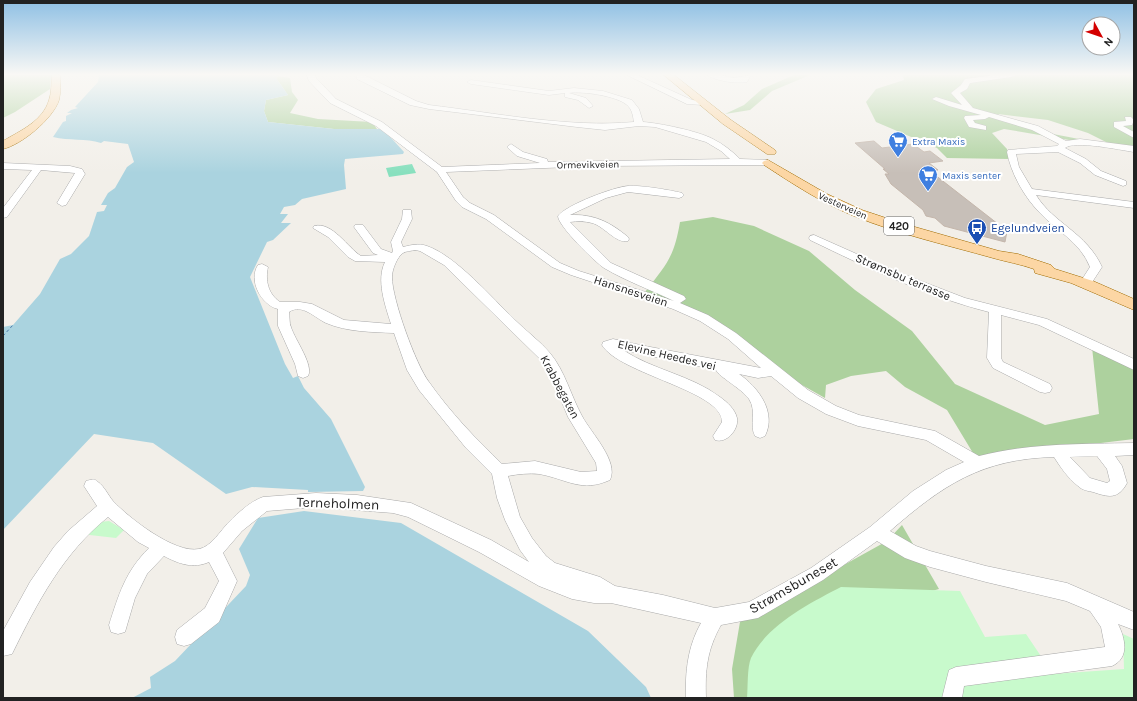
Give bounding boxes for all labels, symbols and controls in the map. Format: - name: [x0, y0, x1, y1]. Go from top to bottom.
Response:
- north arrow: [1081, 16, 1121, 56]
- text: N: [1101, 35, 1116, 49]
- supermarket icon: Extra Maxis: [887, 130, 909, 158]
- place label: Extra Maxis: [912, 136, 965, 148]
- street label: Ormevikveien: [557, 158, 619, 172]
- supermarket icon: Maxis senter: [917, 164, 939, 192]
- place label: Maxis senter: [942, 170, 1001, 182]
- street label: Vesterveien: [816, 190, 869, 222]
- road number: 420: [884, 217, 914, 235]
- bus stop icon: Egelundveien: [966, 217, 988, 245]
- place label: Egelundveien: [991, 221, 1065, 235]
- street label: Strømsbu terrasse: [853, 251, 953, 303]
- street label: Hansnesveien: [592, 272, 670, 310]
- street label: Elevine Heedes vei: [616, 337, 718, 373]
- street label: Krabbegaten: [537, 353, 583, 421]
- street label: Terneholmen: [296, 494, 380, 513]
- street label: Strømsbuneset: [746, 553, 840, 618]

